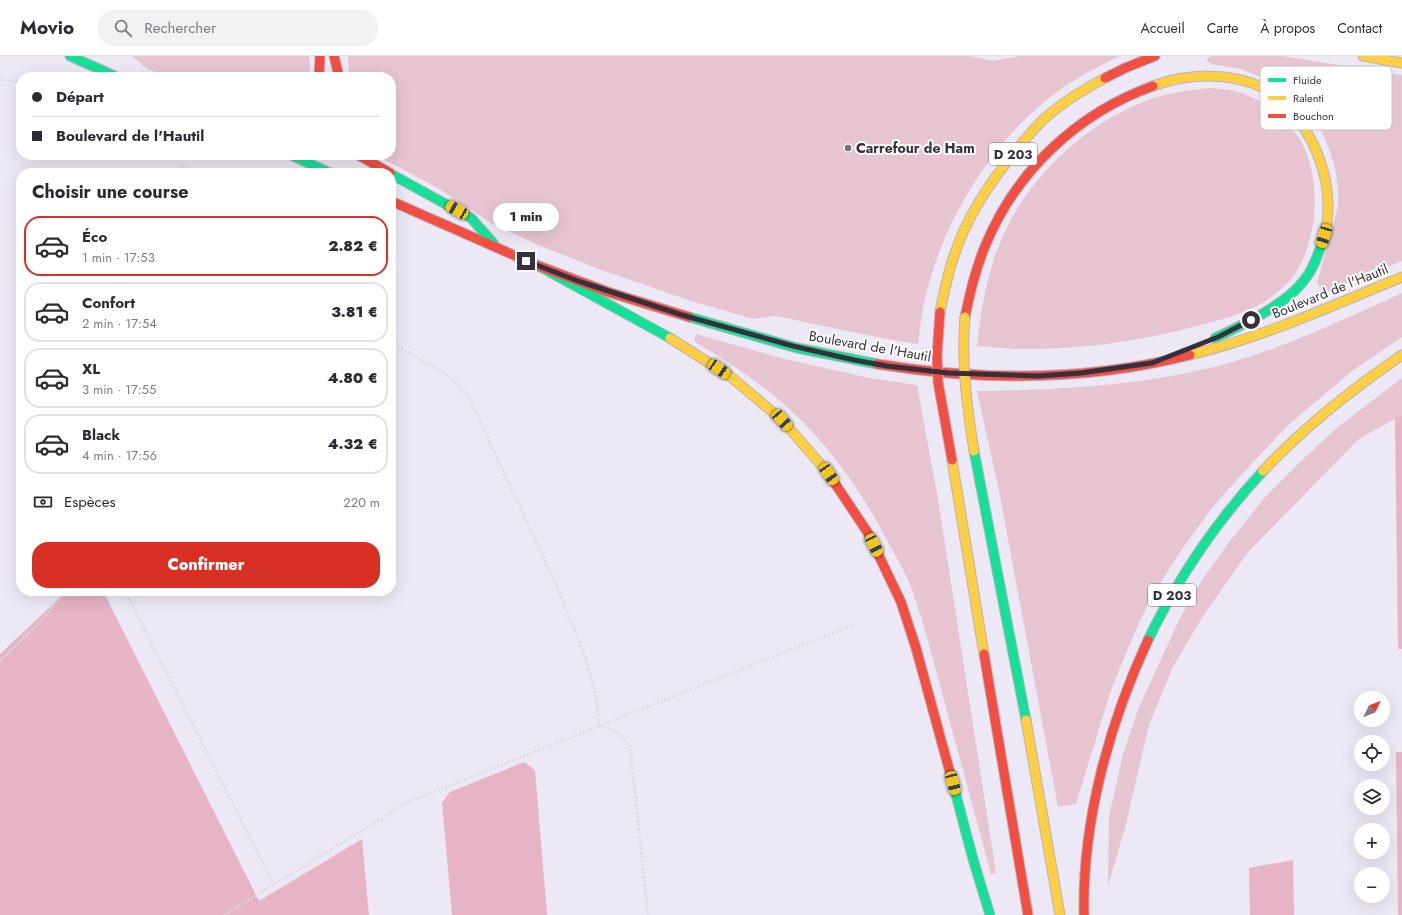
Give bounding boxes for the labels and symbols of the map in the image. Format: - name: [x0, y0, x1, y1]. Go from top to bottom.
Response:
- legend: [1260, 66, 1392, 130]
- text: Fluide: [1293, 72, 1322, 88]
- text: Ralenti: [1293, 90, 1324, 106]
- text: Bouchon: [1293, 108, 1334, 124]
- place label: Carrefour de Ham: [856, 138, 975, 158]
- marker: Carrefour de Ham: [843, 143, 853, 153]
- road number: D 203: [989, 143, 1037, 165]
- car: [444, 199, 470, 221]
- callout: 1 min: [493, 203, 559, 231]
- car: [1315, 223, 1333, 249]
- route end: [517, 252, 535, 270]
- street label: Boulevard de l'Hautil: [1269, 259, 1391, 323]
- route start: [1242, 311, 1260, 329]
- street label: Boulevard de l'Hautil: [807, 325, 933, 367]
- car: [706, 357, 732, 381]
- car: [770, 407, 794, 433]
- car: [817, 461, 841, 487]
- car: [863, 532, 885, 558]
- road number: D 203: [1148, 584, 1196, 606]
- north arrow: [1354, 691, 1390, 727]
- car: [944, 770, 962, 796]

